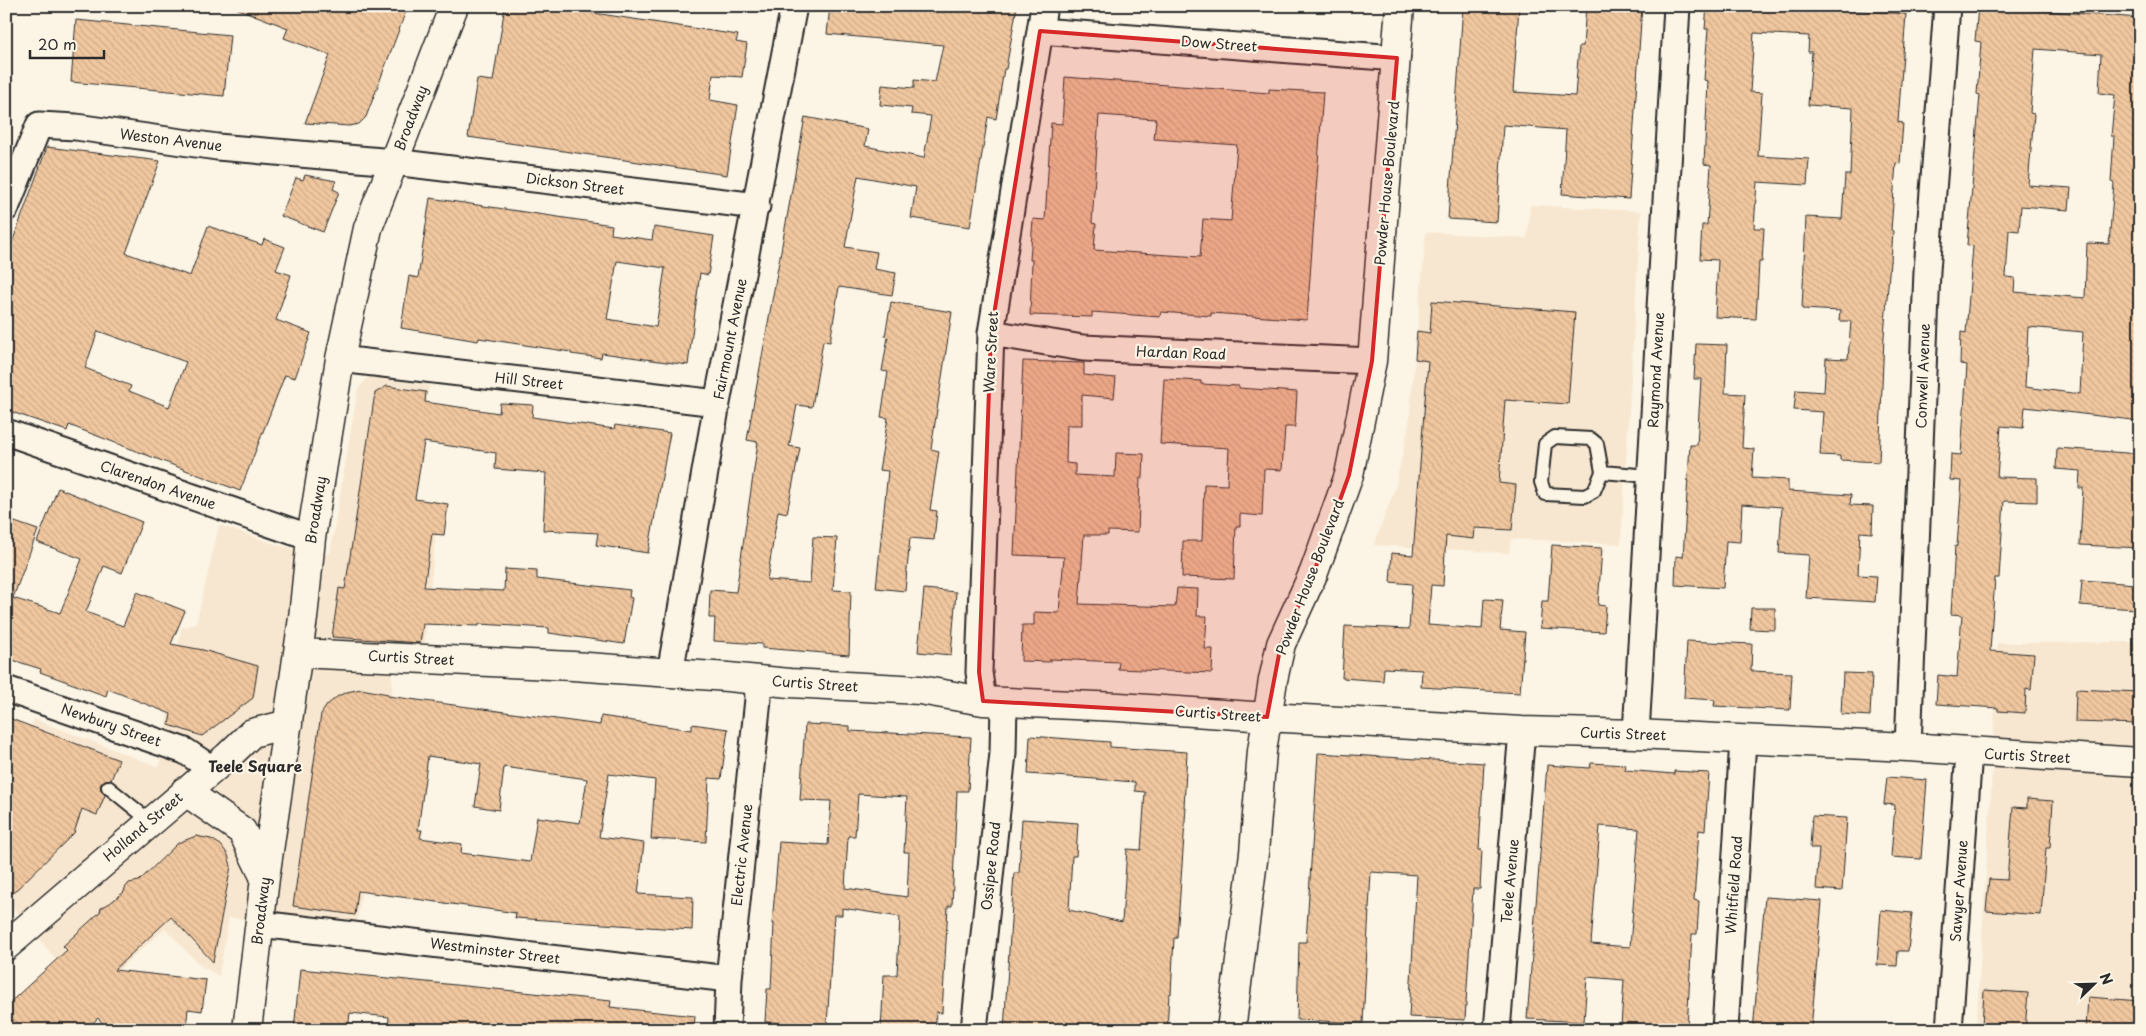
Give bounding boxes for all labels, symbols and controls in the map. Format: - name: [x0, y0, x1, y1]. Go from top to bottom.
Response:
- scale bar: [30, 28, 104, 60]
- street label: Dow Street: [1180, 30, 1258, 57]
- text: 20 m: [38, 32, 77, 55]
- street label: Broadway: [388, 82, 433, 153]
- street label: Powder House Boulevard: [1369, 99, 1404, 266]
- street label: Weston Avenue: [119, 123, 224, 156]
- street label: Dickson Street: [525, 167, 626, 200]
- street label: Fairmount Avenue: [707, 276, 752, 401]
- street label: Ware Street: [978, 310, 1003, 393]
- street label: Raymond Avenue: [1642, 311, 1669, 428]
- street label: Conwell Avenue: [1910, 323, 1935, 429]
- street label: Hardan Road: [1136, 340, 1226, 365]
- street label: Hill Street: [494, 366, 565, 395]
- street label: Clarendon Avenue: [97, 455, 219, 514]
- street label: Broadway: [300, 475, 331, 545]
- street label: Powder House Boulevard: [1270, 496, 1349, 658]
- street label: Curtis Street: [367, 645, 455, 670]
- street label: Curtis Street: [771, 670, 859, 697]
- street label: Newbury Street: [58, 698, 164, 752]
- street label: Curtis Street: [1174, 700, 1262, 727]
- street label: Curtis Street: [1580, 722, 1667, 746]
- street label: Curtis Street: [1983, 743, 2071, 768]
- district label: Teele Square: [208, 754, 302, 777]
- street label: Holland Street: [98, 787, 187, 866]
- street label: Electric Avenue: [726, 802, 757, 907]
- street label: Ossipee Road: [975, 821, 1006, 911]
- street label: Whitfield Road: [1720, 835, 1747, 935]
- street label: Teele Avenue: [1495, 838, 1524, 924]
- street label: Sawyer Avenue: [1944, 839, 1973, 943]
- street label: Broadway: [246, 876, 275, 946]
- street label: Westminster Street: [429, 932, 562, 969]
- north arrow: [2068, 958, 2118, 1008]
- text: N: [2095, 970, 2118, 988]

